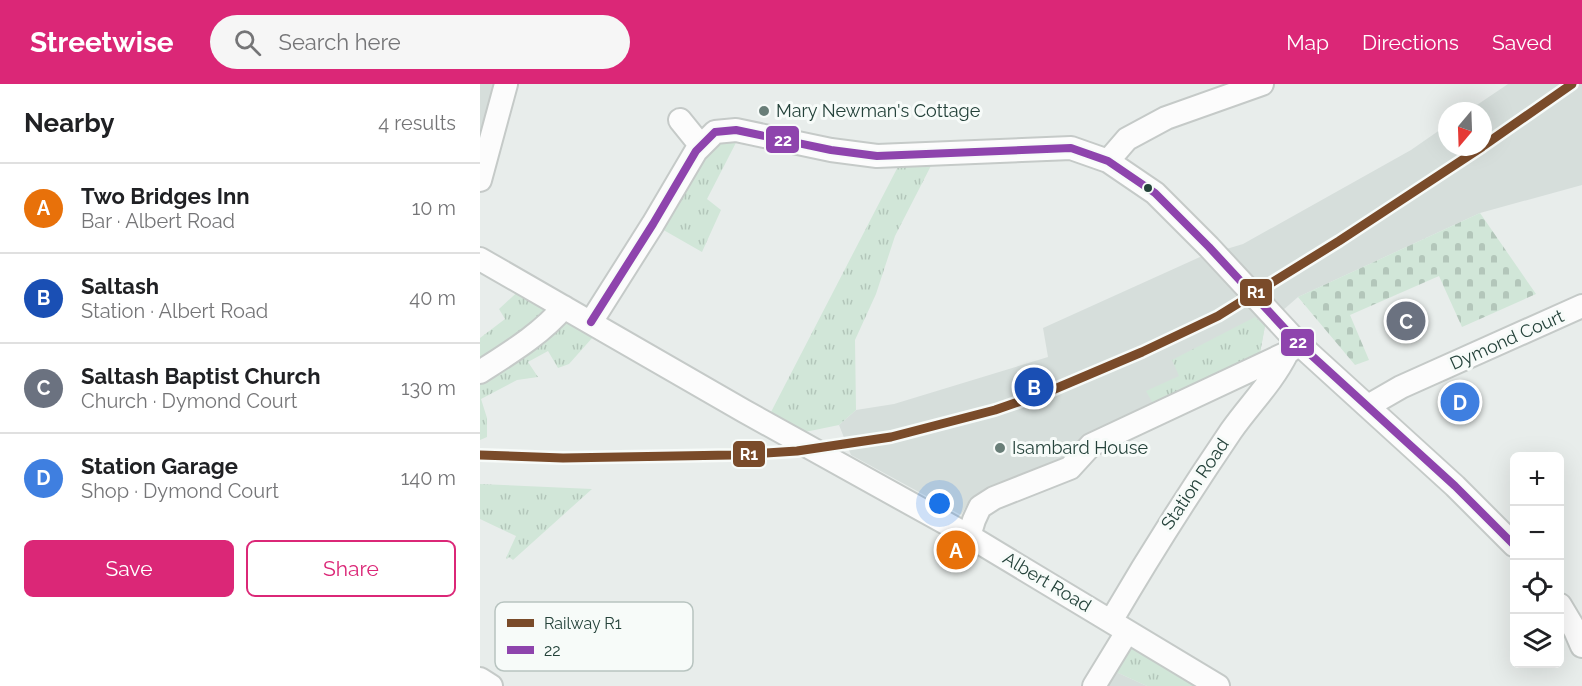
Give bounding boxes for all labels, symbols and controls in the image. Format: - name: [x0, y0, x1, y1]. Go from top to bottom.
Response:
- search box: [210, 15, 630, 69]
- text: Streetwise: [30, 26, 174, 59]
- icon: search: [231, 26, 264, 59]
- text: Search here: [279, 29, 401, 55]
- text: Map: [1286, 30, 1329, 55]
- text: Directions: [1362, 30, 1459, 55]
- text: Saved: [1492, 30, 1552, 55]
- place label: Mary Newman's Cottage: [776, 100, 981, 121]
- north arrow: [1438, 102, 1492, 156]
- marker: Mary Newman's Cottage: [757, 104, 771, 118]
- text: Nearby: [24, 108, 114, 138]
- text: 4 results: [378, 111, 456, 135]
- line badge: 22: [765, 125, 800, 154]
- text: 22: [774, 131, 792, 150]
- unlabelled marker: [1142, 182, 1154, 194]
- text: Two Bridges Inn: [81, 183, 250, 209]
- text: A: [37, 196, 50, 220]
- text: 10 m: [412, 196, 456, 220]
- text: Bar · Albert Road: [81, 209, 235, 233]
- text: Saltash: [81, 273, 159, 299]
- line badge: R1: [1239, 278, 1273, 307]
- text: R1: [1247, 283, 1265, 302]
- text: B: [37, 286, 50, 310]
- text: 40 m: [409, 286, 456, 310]
- pin: C: [1386, 298, 1426, 344]
- text: Station · Albert Road: [81, 299, 268, 323]
- street label: Dymond Court: [1447, 305, 1567, 374]
- line badge: 22: [1280, 328, 1315, 357]
- text: 22: [1289, 333, 1307, 352]
- text: Saltash Baptist Church: [81, 363, 320, 389]
- pin: B: [1014, 364, 1054, 410]
- text: C: [37, 376, 50, 400]
- text: 130 m: [401, 376, 456, 400]
- pin: D: [1440, 380, 1480, 424]
- text: Church · Dymond Court: [81, 389, 297, 413]
- street label: Station Road: [1156, 434, 1233, 533]
- place label: Isambard House: [1012, 437, 1148, 458]
- line badge: R1: [732, 440, 766, 468]
- marker: Isambard House: [993, 441, 1007, 455]
- text: R1: [740, 445, 758, 464]
- map controls: [1510, 452, 1564, 668]
- button: +: [1510, 452, 1564, 506]
- text: Station Garage: [81, 453, 238, 479]
- text: D: [36, 466, 51, 490]
- text: 140 m: [401, 466, 456, 490]
- text: Shop · Dymond Court: [81, 479, 279, 503]
- your location: [925, 489, 954, 518]
- button: −: [1510, 506, 1564, 560]
- pin: A: [936, 528, 976, 572]
- button: Save: [24, 540, 234, 597]
- button: Share: [246, 540, 456, 597]
- street label: Albert Road: [999, 547, 1095, 616]
- button: locate: [1510, 560, 1564, 614]
- legend: [495, 602, 693, 671]
- text: Railway R1: [544, 614, 622, 633]
- button: layers: [1510, 614, 1564, 668]
- text: 22: [544, 641, 561, 660]

